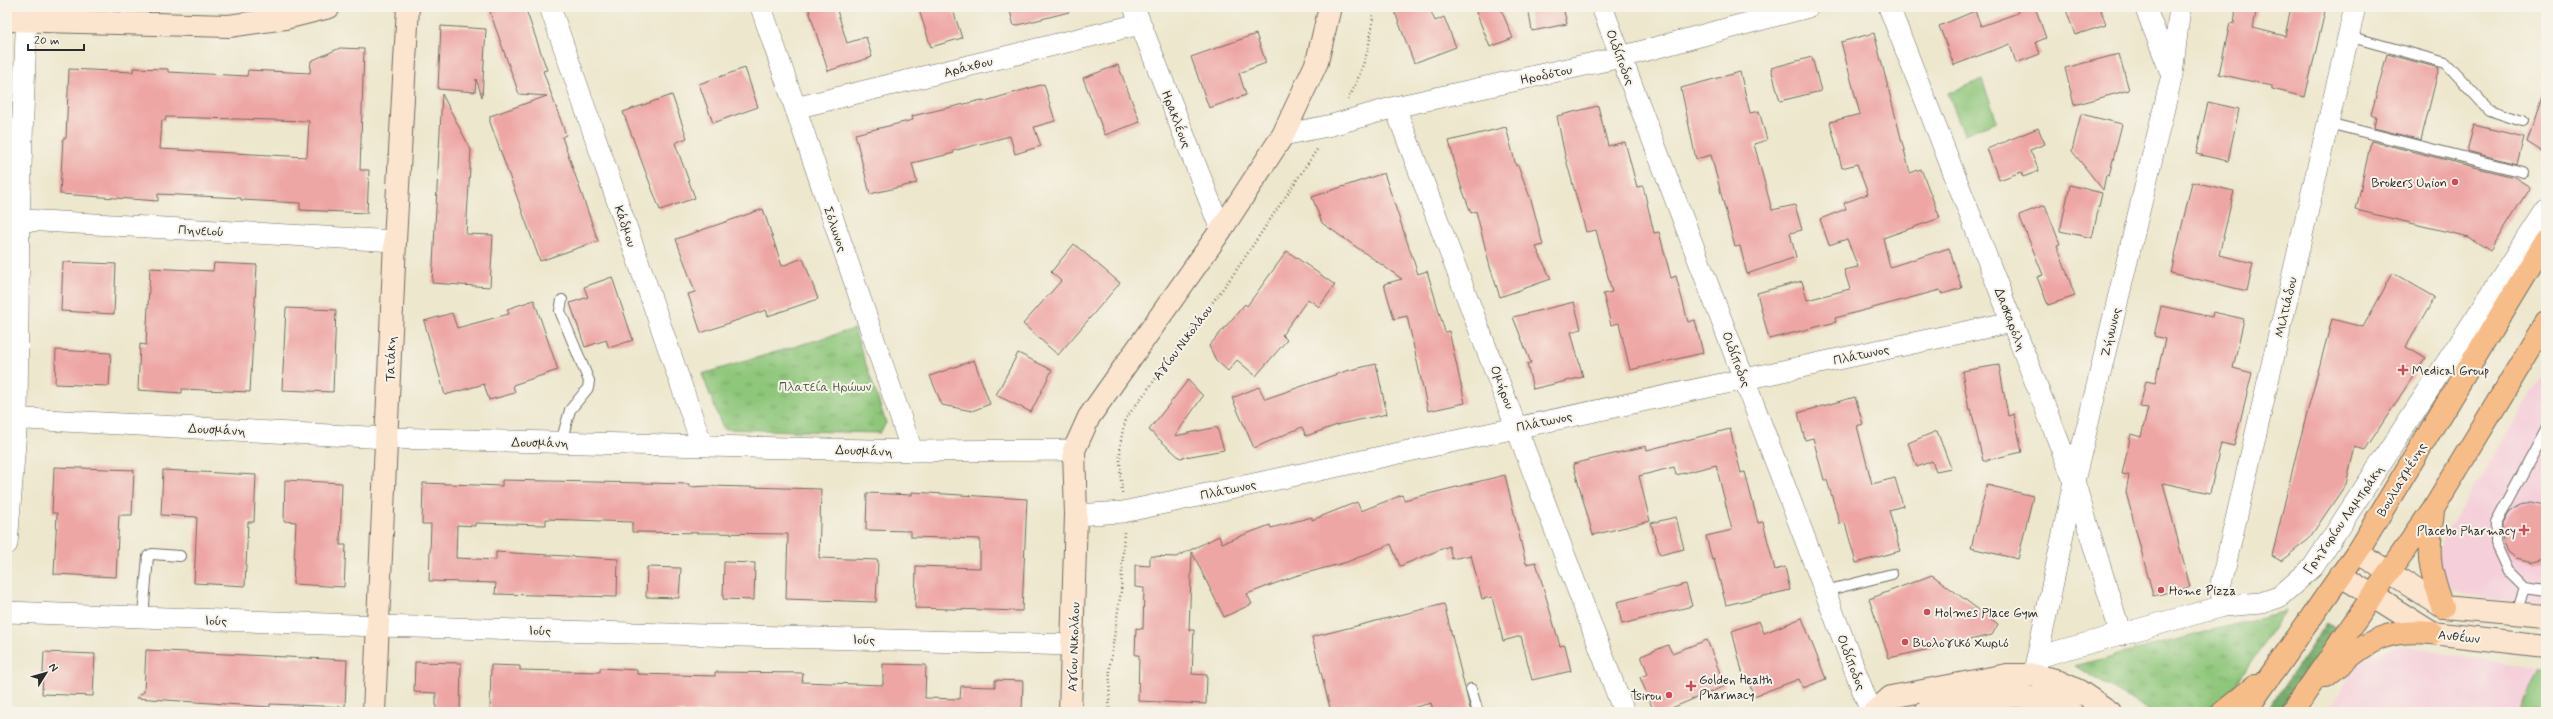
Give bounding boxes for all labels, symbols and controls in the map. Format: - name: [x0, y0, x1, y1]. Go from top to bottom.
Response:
- scale bar: [28, 26, 84, 52]
- street label: Οιδίποδος: [1601, 27, 1638, 88]
- text: 20 m: [34, 33, 60, 49]
- street label: Αράχθου: [942, 53, 995, 82]
- street label: Ηροδότου: [1519, 62, 1574, 89]
- street label: Ηρακλέους: [1157, 88, 1195, 151]
- place label: Brokers Union: [2371, 175, 2447, 192]
- marker: Brokers Union: [2450, 177, 2460, 187]
- street label: Κάδμου: [610, 203, 640, 250]
- street label: Σόλωνος: [819, 205, 850, 255]
- street label: Πηνειού: [178, 222, 224, 241]
- street label: Μιλτιάδου: [2271, 275, 2302, 339]
- street label: Δασκαρόλη: [1990, 286, 2029, 353]
- street label: Αγίου Νικολάου: [1149, 302, 1217, 384]
- street label: Ζήνωνος: [2097, 306, 2126, 359]
- street label: Οιδίποδος: [1717, 329, 1754, 390]
- street label: Τατάκη: [382, 336, 401, 382]
- street label: Πλάτωνος: [1832, 341, 1891, 370]
- street label: Ομήρου: [1486, 363, 1518, 412]
- place label: Medical Group: [2412, 363, 2489, 380]
- marker: Medical Group: [2397, 364, 2409, 376]
- park label: Πλατεία Ηρώων: [779, 379, 871, 396]
- street label: Πλάτωνος: [1515, 408, 1574, 437]
- street label: Δουσμάνη: [188, 421, 246, 440]
- street label: Δουσμάνη: [511, 434, 569, 452]
- street label: Βουλιαγμένης: [2374, 439, 2431, 520]
- street label: Δουσμάνη: [835, 442, 893, 461]
- street label: Γρηγορίου Λαμπράκη: [2300, 462, 2388, 578]
- street label: Πλάτωνος: [1199, 476, 1258, 505]
- place label: Placebo Pharmacy: [2417, 523, 2516, 540]
- marker: Placebo Pharmacy: [2519, 525, 2529, 535]
- place label: Home Pizza: [2169, 583, 2237, 600]
- marker: Home Pizza: [2156, 585, 2166, 595]
- street label: Αγίου Νικολάου: [1064, 602, 1085, 692]
- place label: Holmes Place Gym: [1935, 605, 2038, 622]
- marker: Holmes Place Gym: [1922, 607, 1932, 617]
- street label: Ιούς: [204, 613, 228, 630]
- street label: Ιούς: [528, 623, 552, 640]
- street label: Ανθέων: [2437, 627, 2481, 648]
- street label: Ιούς: [852, 632, 876, 649]
- street label: Οιδίποδος: [1832, 632, 1869, 693]
- place label: Βιολογικό Χωριό: [1913, 635, 2009, 652]
- marker: Βιολογικό Χωριό: [1900, 637, 1910, 647]
- north arrow: [26, 653, 66, 693]
- text: N: [45, 660, 61, 675]
- place label: Golden Health Pharmacy: [1699, 672, 1773, 704]
- marker: Golden Health Pharmacy: [1686, 681, 1696, 691]
- place label: Tsirou: [1631, 688, 1661, 705]
- marker: Tsirou: [1664, 690, 1674, 700]

